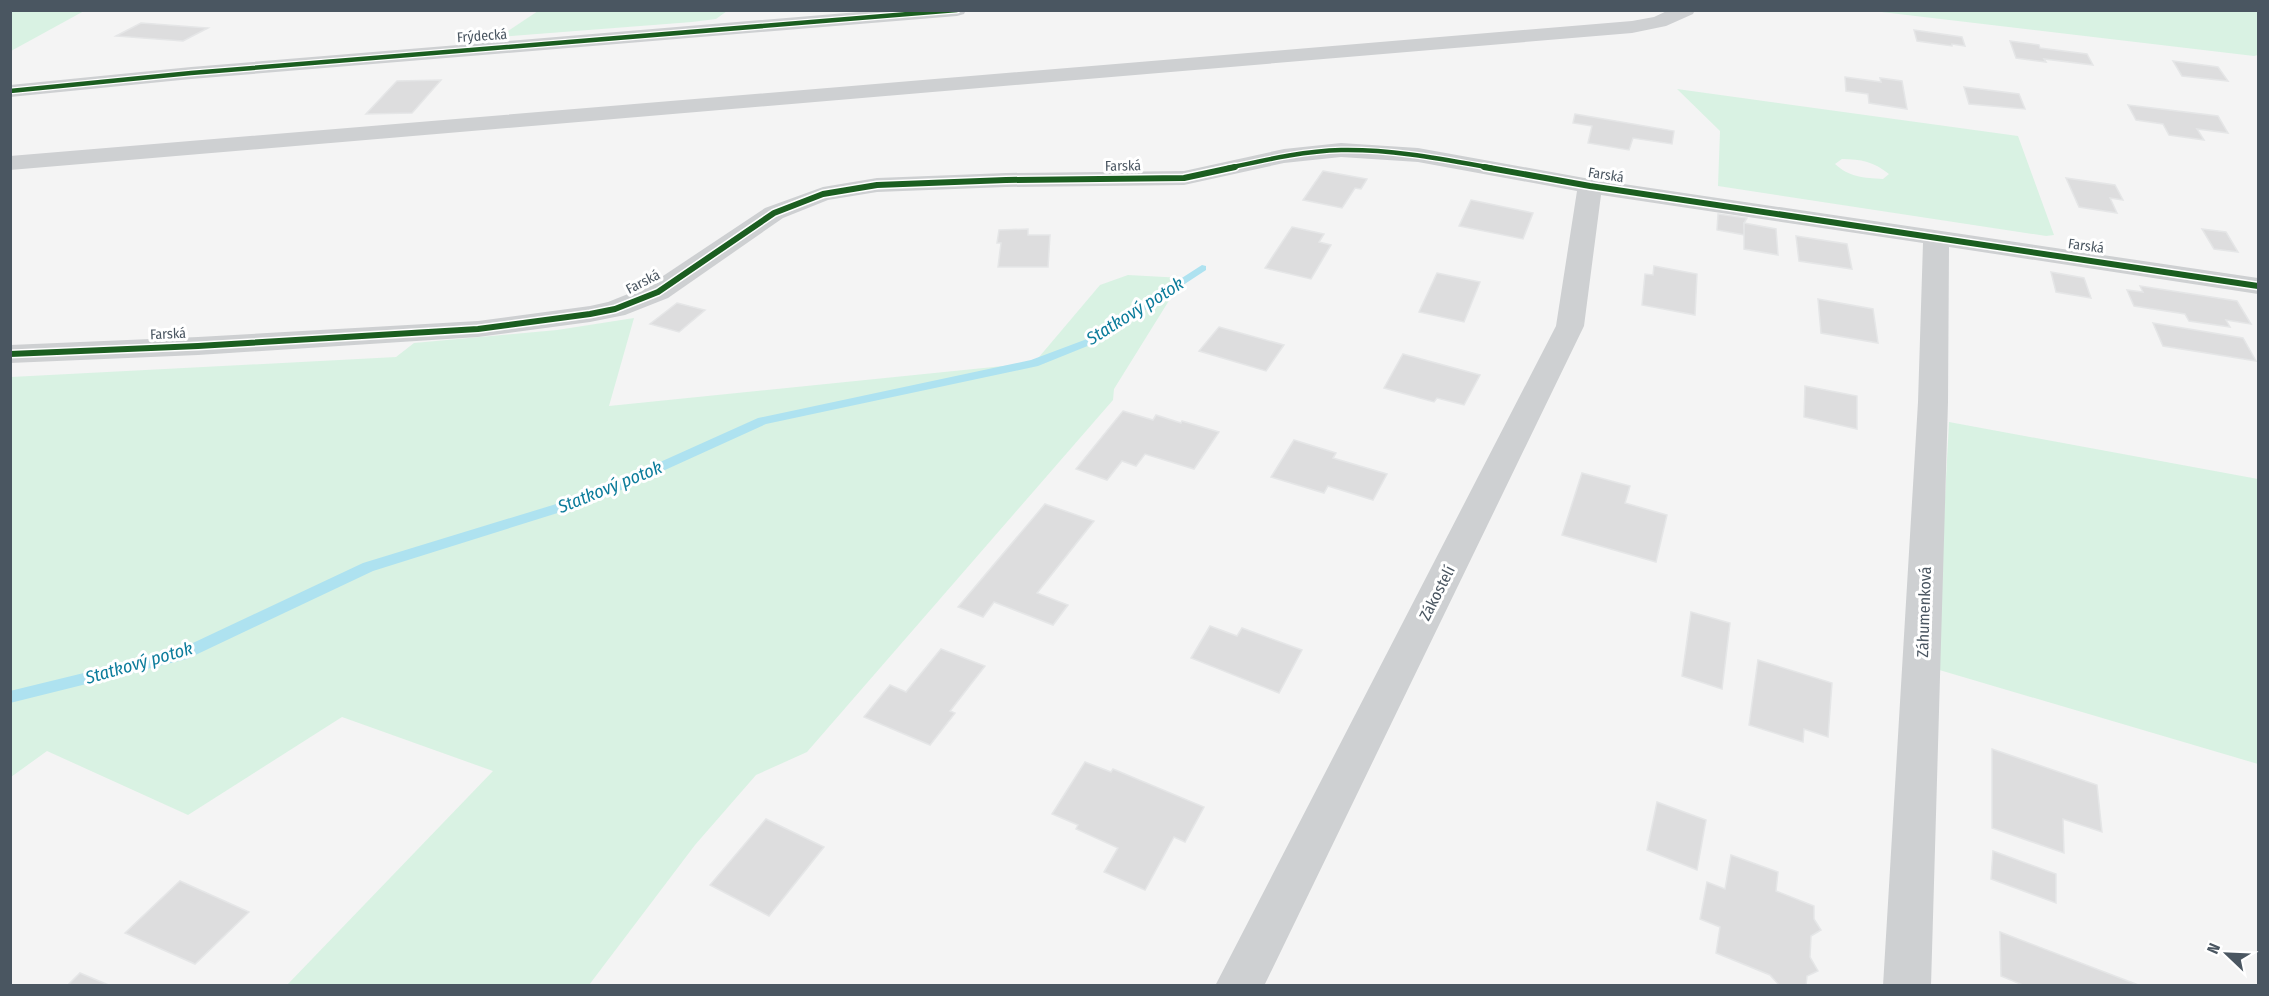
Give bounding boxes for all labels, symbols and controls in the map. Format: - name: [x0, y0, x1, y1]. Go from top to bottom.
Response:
- street label: Frýdecká: [456, 26, 508, 46]
- street label: Farská: [1105, 157, 1141, 175]
- street label: Farská: [1587, 164, 1625, 186]
- street label: Farská: [2067, 235, 2105, 257]
- street label: Farská: [623, 266, 663, 298]
- water label: Statkový potok: [1081, 272, 1188, 350]
- street label: Farská: [150, 325, 186, 343]
- water label: Statkový potok: [554, 456, 666, 518]
- street label: Zákostelí: [1415, 562, 1459, 624]
- street label: Záhumenková: [1913, 566, 1935, 658]
- water label: Statkový potok: [82, 637, 195, 689]
- north arrow: [2197, 924, 2257, 984]
- text: N: [2203, 940, 2224, 956]

